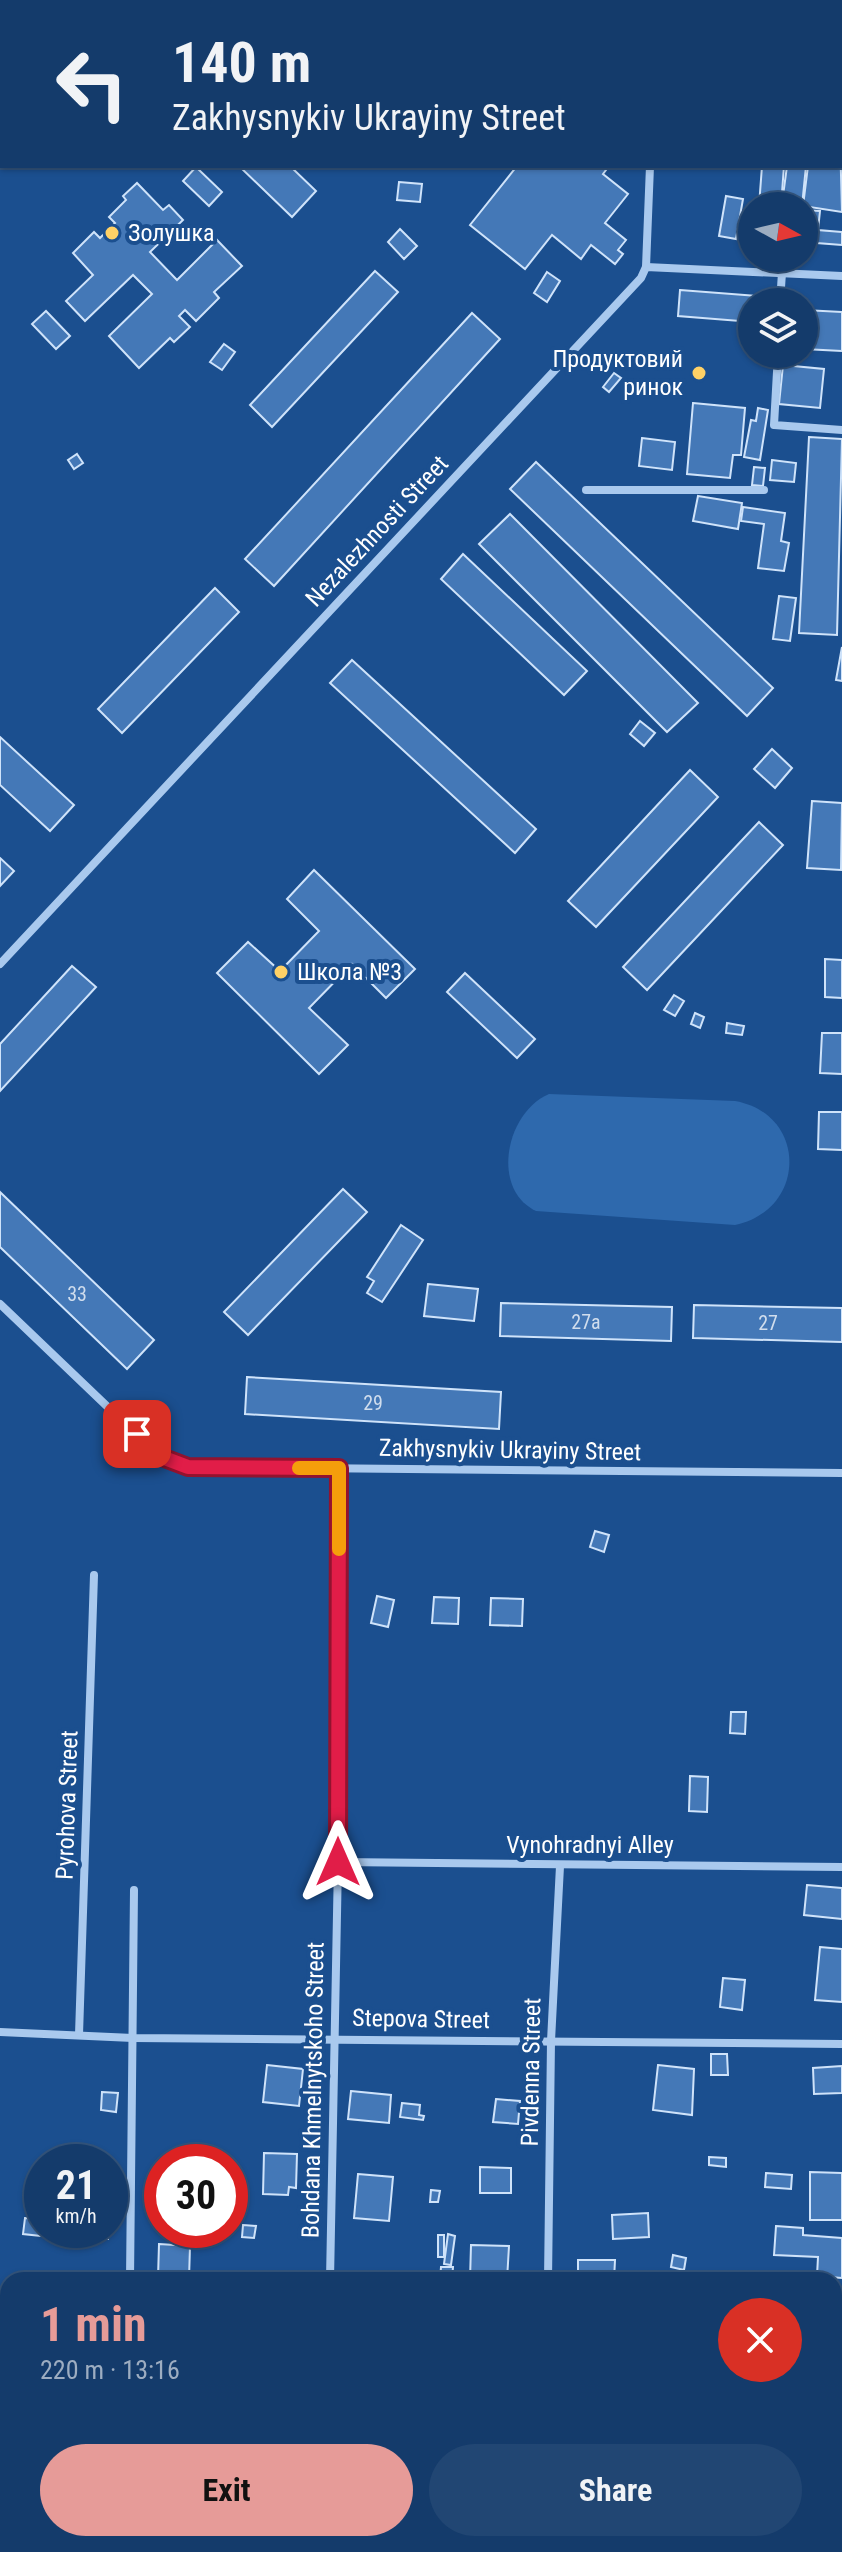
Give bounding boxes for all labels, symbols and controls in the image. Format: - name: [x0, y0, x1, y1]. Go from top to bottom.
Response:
- text: 140 m: [172, 30, 311, 96]
- icon: left: [40, 32, 144, 136]
- text: Zakhysnykiv Ukrayiny Street: [172, 97, 566, 139]
- north arrow: [738, 192, 818, 272]
- map controls: [738, 192, 818, 368]
- place label: Золушка: [128, 219, 214, 247]
- marker: Золушка: [103, 224, 121, 242]
- button: layers: [738, 288, 818, 368]
- place label: Продуктовий ринок: [552, 345, 683, 401]
- marker: Продуктовий ринок: [690, 364, 708, 382]
- street label: Nezalezhnosti Street: [300, 450, 454, 612]
- place label: Школа №3: [297, 958, 402, 986]
- marker: Школа №3: [272, 963, 290, 981]
- house number: 33: [67, 1282, 87, 1306]
- house number: 27а: [571, 1310, 601, 1334]
- house number: 27: [758, 1311, 778, 1335]
- house number: 29: [363, 1391, 383, 1415]
- pin: [103, 1400, 171, 1468]
- icon: arrive: [115, 1412, 159, 1456]
- street label: Zakhysnykiv Ukrayiny Street: [379, 1434, 641, 1466]
- street label: Pyrohova Street: [50, 1730, 84, 1880]
- position arrow: [296, 1820, 380, 1904]
- street label: Vynohradnyi Alley: [506, 1831, 674, 1859]
- street label: Bohdana Khmelnytskoho Street: [296, 1942, 330, 2238]
- street label: Pivdenna Street: [516, 1997, 546, 2147]
- street label: Stepova Street: [352, 2004, 490, 2034]
- speed limit sign: 30: [144, 2144, 248, 2248]
- text: 21: [56, 2162, 96, 2209]
- text: km/h: [55, 2204, 97, 2228]
- text: 1 min: [40, 2296, 147, 2353]
- button: close: [718, 2298, 802, 2382]
- text: 220 m · 13:16: [40, 2355, 180, 2385]
- button: Exit: [40, 2444, 413, 2536]
- button: Share: [429, 2444, 802, 2536]

